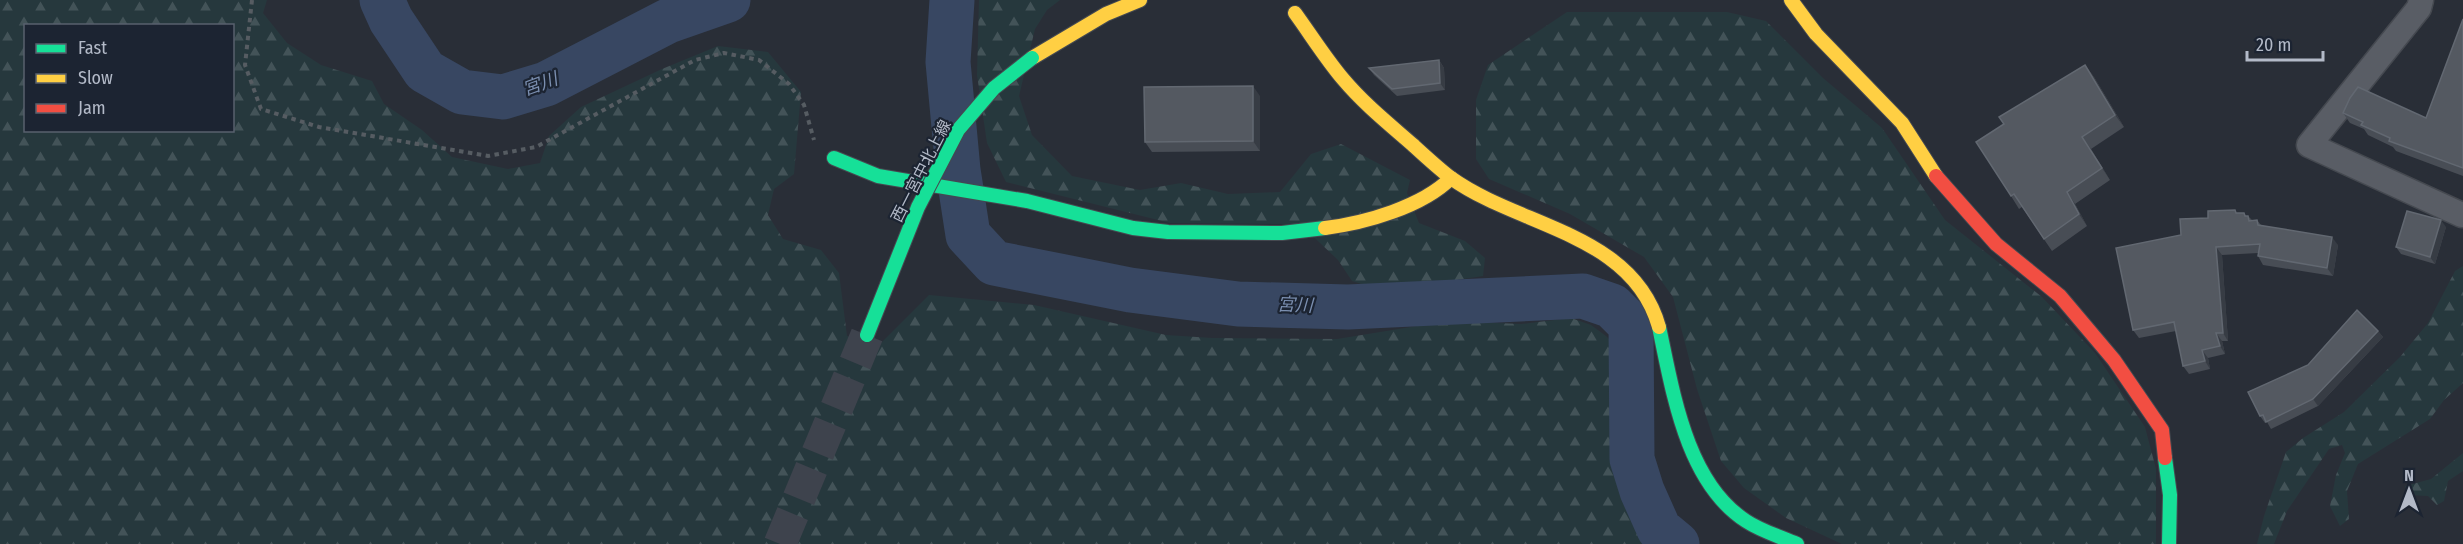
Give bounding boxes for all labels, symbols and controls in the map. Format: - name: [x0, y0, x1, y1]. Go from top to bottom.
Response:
- legend: [24, 24, 234, 132]
- scale bar: [2247, 24, 2324, 62]
- text: 20 m: [2256, 34, 2291, 56]
- text: Fast: [78, 37, 107, 59]
- text: Slow: [78, 67, 113, 89]
- water label: 宮川: [519, 67, 563, 100]
- text: Jam: [78, 97, 106, 119]
- street label: 西一宮中北上線: [887, 117, 955, 225]
- water label: 宮川: [1277, 293, 1315, 317]
- north arrow: [2379, 460, 2439, 520]
- text: N: [2404, 466, 2414, 485]

